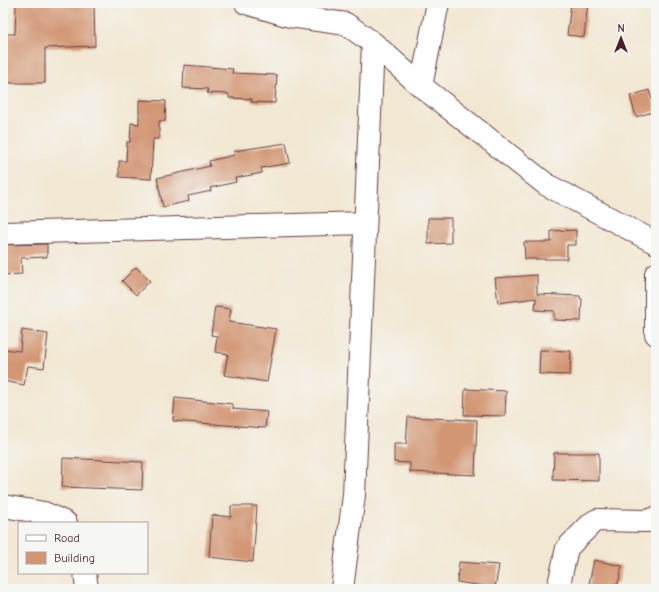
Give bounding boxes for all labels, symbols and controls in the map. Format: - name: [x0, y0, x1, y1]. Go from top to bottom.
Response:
- north arrow: [601, 18, 641, 58]
- text: N: [617, 22, 625, 35]
- legend: [18, 522, 148, 574]
- text: Road: [54, 531, 80, 545]
- text: Building: [54, 551, 95, 565]

